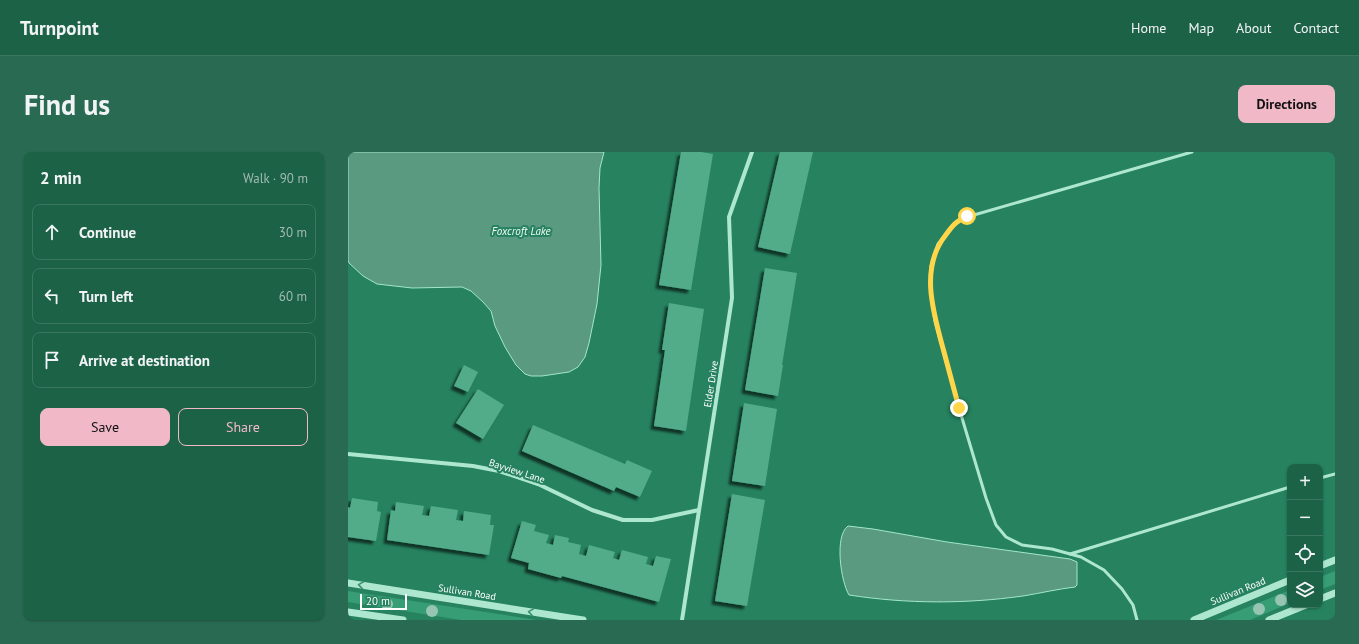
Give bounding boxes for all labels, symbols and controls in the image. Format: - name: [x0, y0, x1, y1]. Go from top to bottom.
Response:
- text: Turnpoint: [20, 16, 99, 40]
- text: Home: [1131, 19, 1166, 37]
- text: Map: [1188, 19, 1214, 37]
- text: About: [1236, 19, 1272, 37]
- text: Contact: [1294, 19, 1339, 37]
- button: Directions: [1238, 85, 1335, 123]
- text: Find us: [24, 86, 110, 123]
- text: 2 min: [40, 167, 81, 189]
- text: Walk · 90 m: [243, 170, 308, 187]
- route start: [958, 207, 976, 225]
- icon: ahead: [41, 221, 63, 243]
- text: Continue: [79, 223, 136, 242]
- text: 30 m: [279, 224, 307, 241]
- water label: Foxcroft Lake: [491, 224, 551, 238]
- icon: left: [41, 285, 63, 307]
- text: Turn left: [79, 287, 133, 306]
- text: 60 m: [279, 288, 307, 305]
- icon: arrive: [41, 349, 63, 371]
- text: Arrive at destination: [79, 351, 210, 370]
- street label: Elder Drive: [701, 360, 721, 408]
- route end: [950, 399, 968, 417]
- button: Save: [40, 408, 170, 446]
- button: Share: [178, 408, 308, 446]
- street label: Bayview Lane: [487, 456, 547, 486]
- map controls: [1287, 464, 1323, 608]
- button: +: [1287, 464, 1323, 500]
- button: −: [1287, 500, 1323, 536]
- button: locate: [1287, 536, 1323, 572]
- button: layers: [1287, 572, 1323, 608]
- street label: Sullivan Road: [1209, 574, 1267, 608]
- one-way arrow: [358, 581, 364, 590]
- street label: Sullivan Road: [437, 581, 497, 603]
- scale bar: [360, 592, 407, 611]
- text: 20 m: [366, 594, 390, 608]
- one-way arrow: [528, 608, 534, 617]

